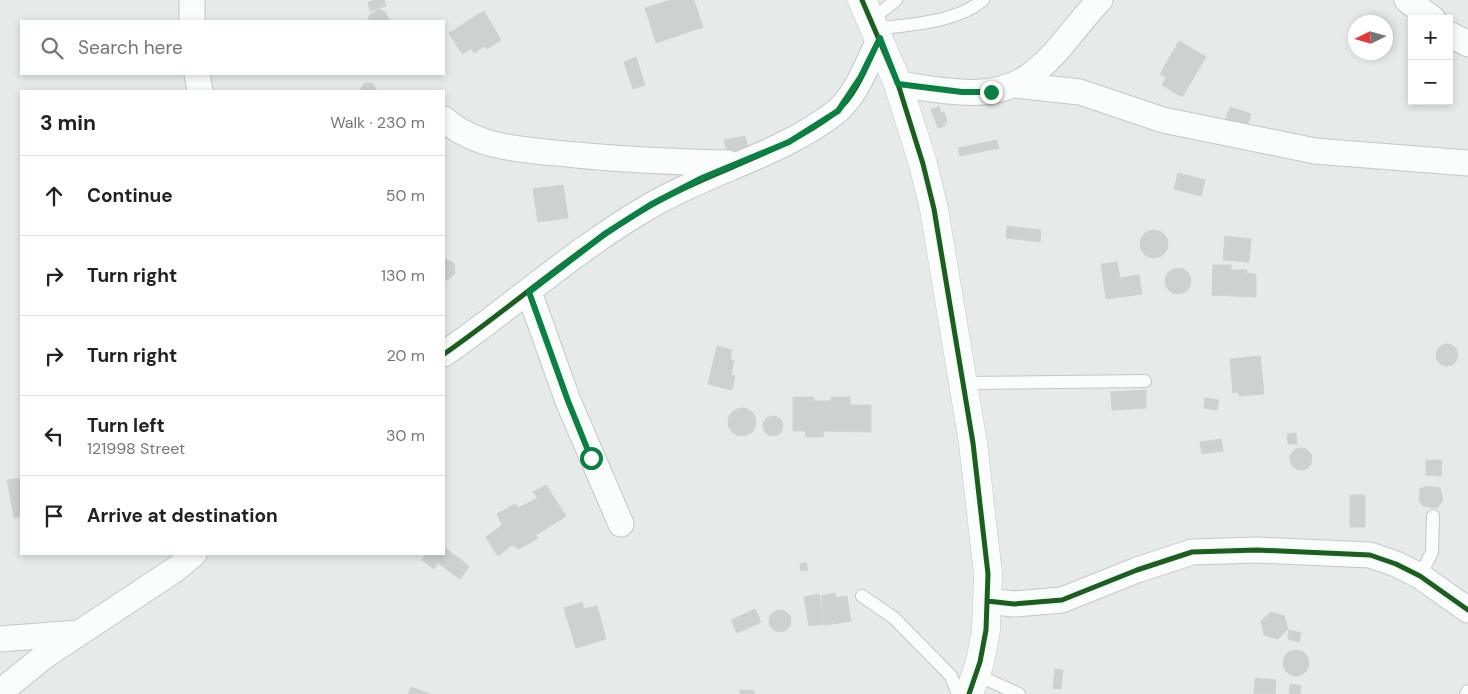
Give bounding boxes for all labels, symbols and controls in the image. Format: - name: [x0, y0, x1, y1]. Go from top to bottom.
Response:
- north arrow: [1348, 15, 1393, 60]
- map controls: [1408, 15, 1453, 105]
- button: +: [1408, 15, 1453, 60]
- search box: [20, 20, 445, 75]
- icon: search: [38, 34, 66, 62]
- text: Search here: [78, 35, 183, 60]
- button: −: [1408, 60, 1453, 105]
- route end: [980, 81, 1003, 104]
- text: 3 min: [40, 109, 96, 137]
- text: Walk · 230 m: [330, 112, 425, 133]
- icon: ahead: [40, 182, 68, 210]
- text: Continue: [87, 183, 173, 208]
- text: 50 m: [386, 185, 425, 206]
- icon: right: [40, 262, 68, 290]
- text: Turn right: [87, 263, 177, 288]
- text: 130 m: [381, 265, 425, 286]
- icon: right: [40, 342, 68, 370]
- text: Turn right: [87, 343, 177, 368]
- text: 20 m: [386, 345, 425, 366]
- text: Turn left: [87, 413, 165, 438]
- icon: left: [40, 422, 68, 450]
- text: 30 m: [386, 425, 425, 446]
- text: 121998 Street: [87, 438, 185, 459]
- route start: [580, 447, 603, 470]
- icon: arrive: [40, 502, 68, 530]
- text: Arrive at destination: [87, 503, 278, 528]

